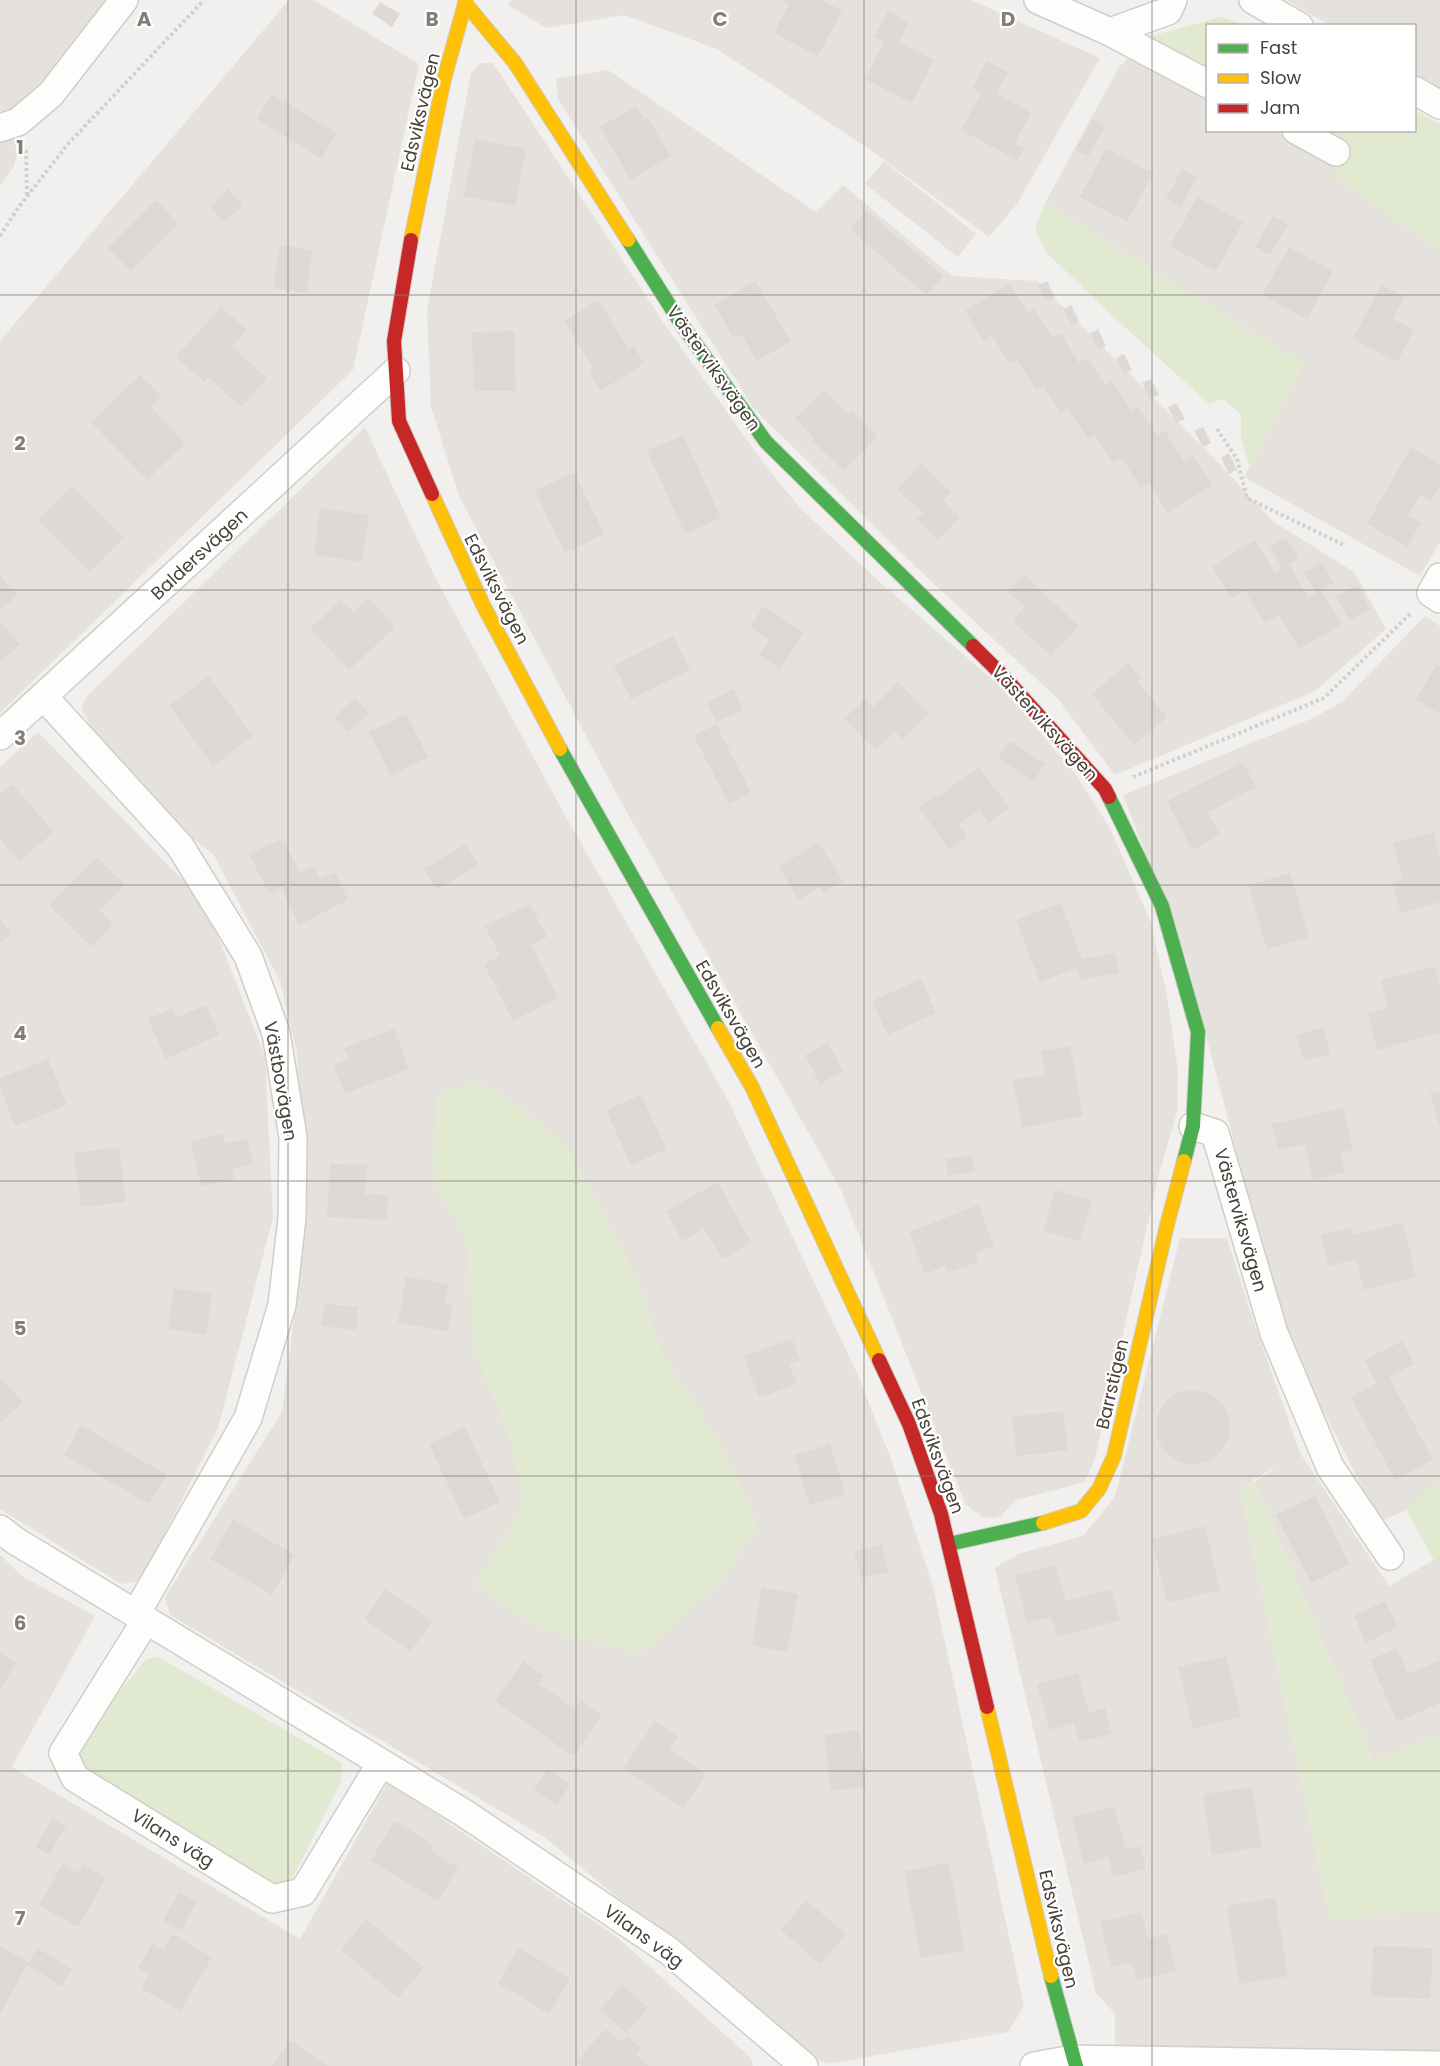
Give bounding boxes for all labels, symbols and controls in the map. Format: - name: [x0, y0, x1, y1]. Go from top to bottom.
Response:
- text: A: [137, 5, 152, 33]
- text: B: [425, 5, 439, 33]
- text: C: [712, 5, 728, 33]
- text: D: [1001, 5, 1015, 33]
- legend: [1206, 24, 1416, 132]
- text: Fast: [1260, 35, 1297, 60]
- street label: Edsviksvägen: [394, 50, 446, 174]
- text: Slow: [1260, 65, 1302, 90]
- text: Jam: [1260, 95, 1300, 120]
- text: 1: [16, 133, 24, 161]
- street label: Västerviksvägen: [661, 300, 767, 436]
- text: 2: [14, 429, 26, 457]
- street label: Baldersvägen: [145, 503, 253, 605]
- street label: Edsviksvägen: [458, 529, 536, 649]
- street label: Västerviksvägen: [986, 659, 1104, 787]
- text: 3: [14, 724, 26, 752]
- street label: Edsviksvägen: [690, 955, 772, 1073]
- text: 4: [13, 1019, 27, 1047]
- street label: Västbovägen: [258, 1019, 304, 1143]
- street label: Västerviksvägen: [1209, 1145, 1273, 1295]
- text: 5: [14, 1314, 27, 1342]
- street label: Barrstigen: [1089, 1336, 1135, 1432]
- street label: Edsviksvägen: [906, 1395, 970, 1517]
- text: 6: [14, 1609, 26, 1637]
- street label: Vilans väg: [127, 1803, 219, 1873]
- street label: Edsviksvägen: [1033, 1867, 1085, 1991]
- street label: Vilans väg: [599, 1898, 689, 1974]
- text: 7: [15, 1904, 26, 1932]

